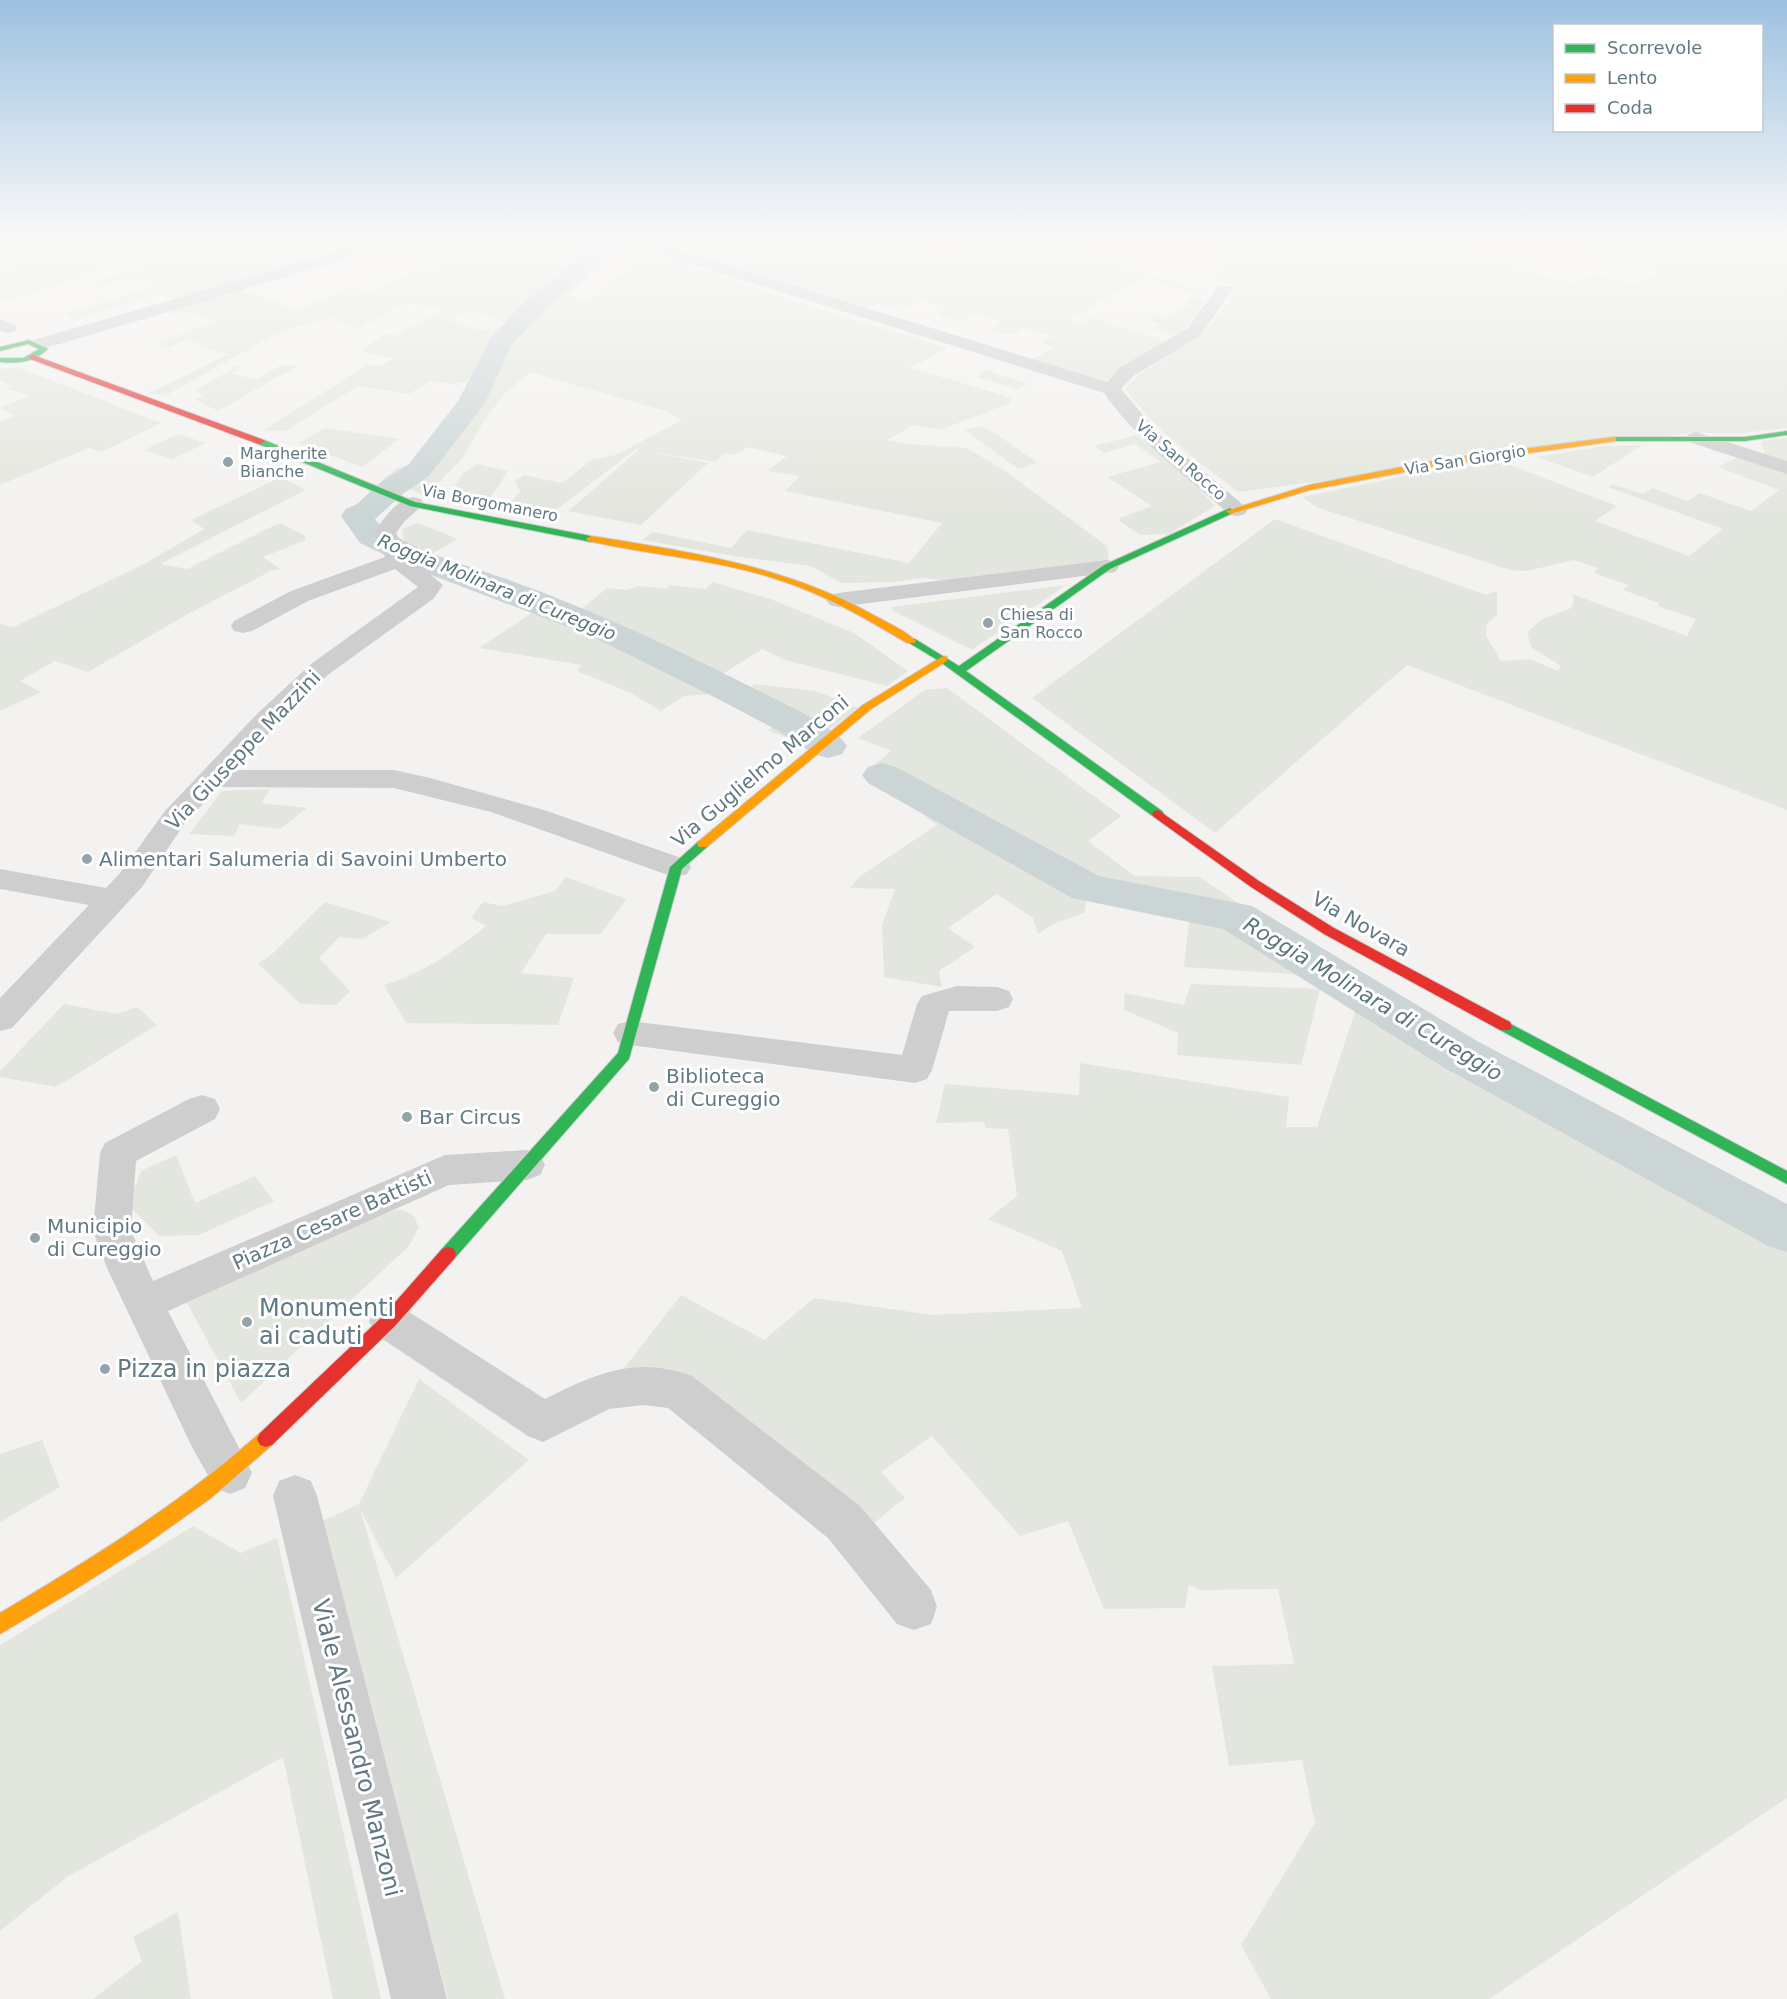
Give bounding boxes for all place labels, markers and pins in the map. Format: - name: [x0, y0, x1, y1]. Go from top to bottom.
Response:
- place label: Margherite Bianche: [240, 444, 327, 481]
- marker: Margherite Bianche: [221, 455, 235, 469]
- place label: Chiesa di San Rocco: [1000, 605, 1083, 642]
- marker: Chiesa di San Rocco: [981, 616, 995, 630]
- place label: Alimentari Salumeria di Savoini Umberto: [99, 847, 507, 871]
- marker: Alimentari Salumeria di Savoini Umberto: [80, 852, 94, 866]
- place label: Biblioteca di Cureggio: [666, 1064, 781, 1111]
- marker: Biblioteca di Cureggio: [647, 1080, 661, 1094]
- place label: Bar Circus: [419, 1105, 521, 1129]
- marker: Bar Circus: [400, 1110, 414, 1124]
- place label: Municipio di Cureggio: [47, 1214, 162, 1261]
- marker: Municipio di Cureggio: [28, 1231, 42, 1245]
- place label: Monumenti ai caduti: [259, 1294, 394, 1350]
- marker: Monumenti ai caduti: [240, 1315, 254, 1329]
- place label: Pizza in piazza: [117, 1355, 291, 1383]
- marker: Pizza in piazza: [98, 1362, 112, 1376]

